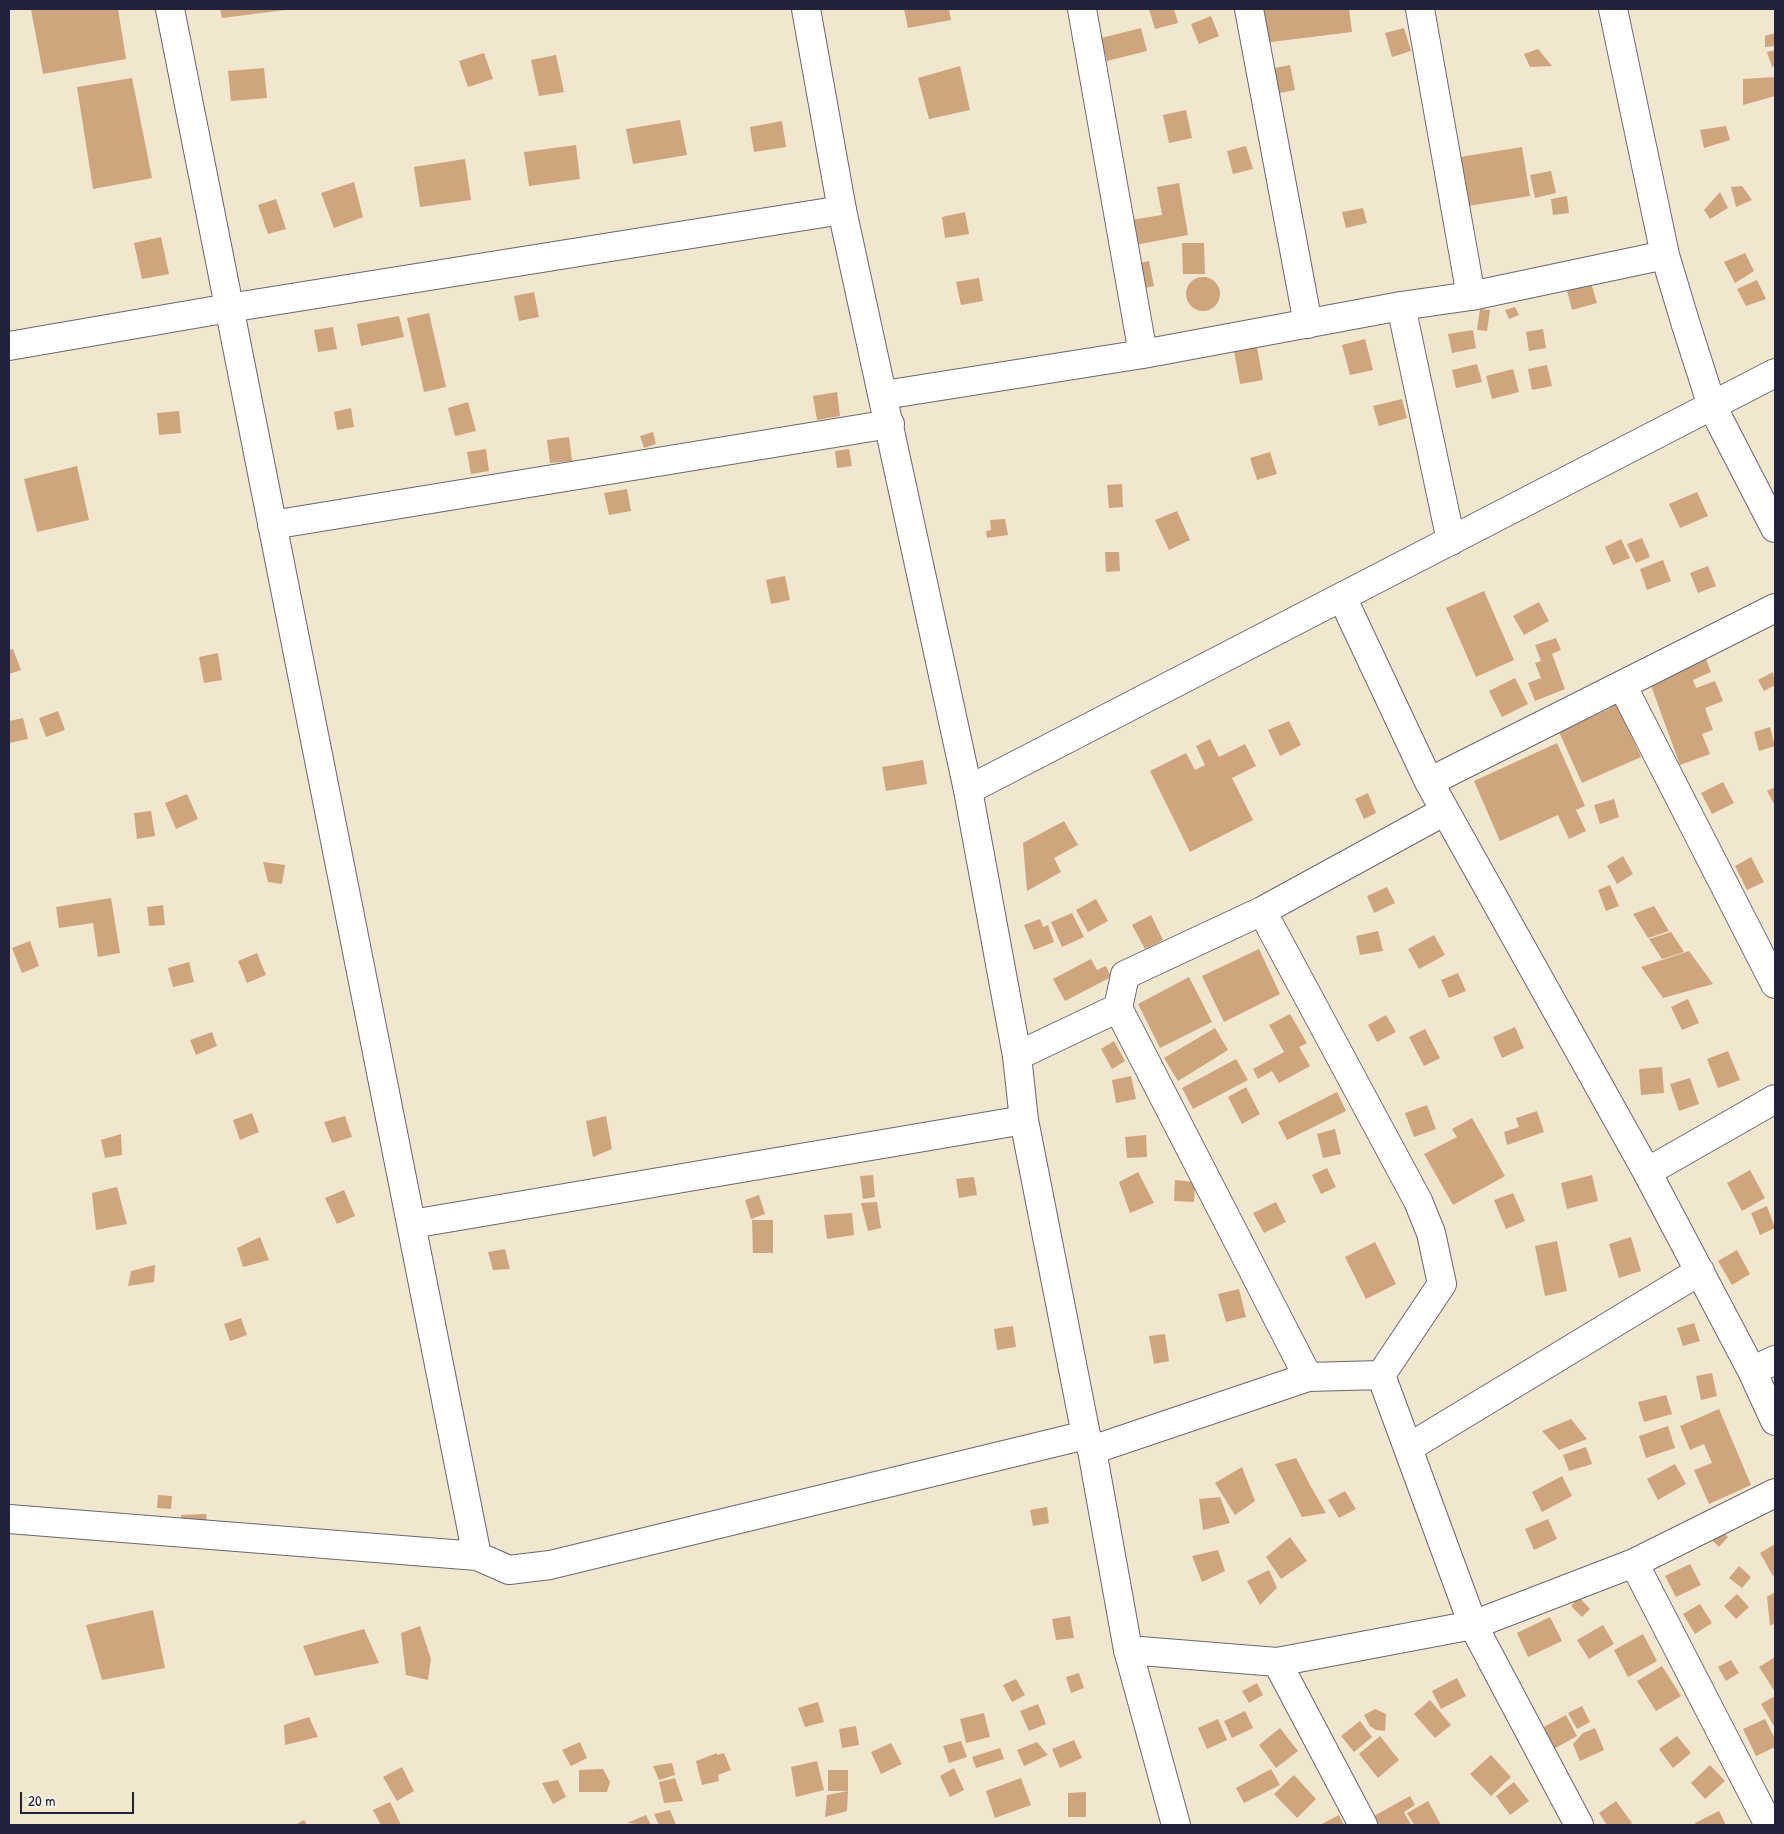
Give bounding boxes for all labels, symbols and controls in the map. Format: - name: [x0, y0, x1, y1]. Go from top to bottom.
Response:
- scale bar: [22, 1782, 136, 1814]
- text: 20 m: [28, 1790, 55, 1811]

